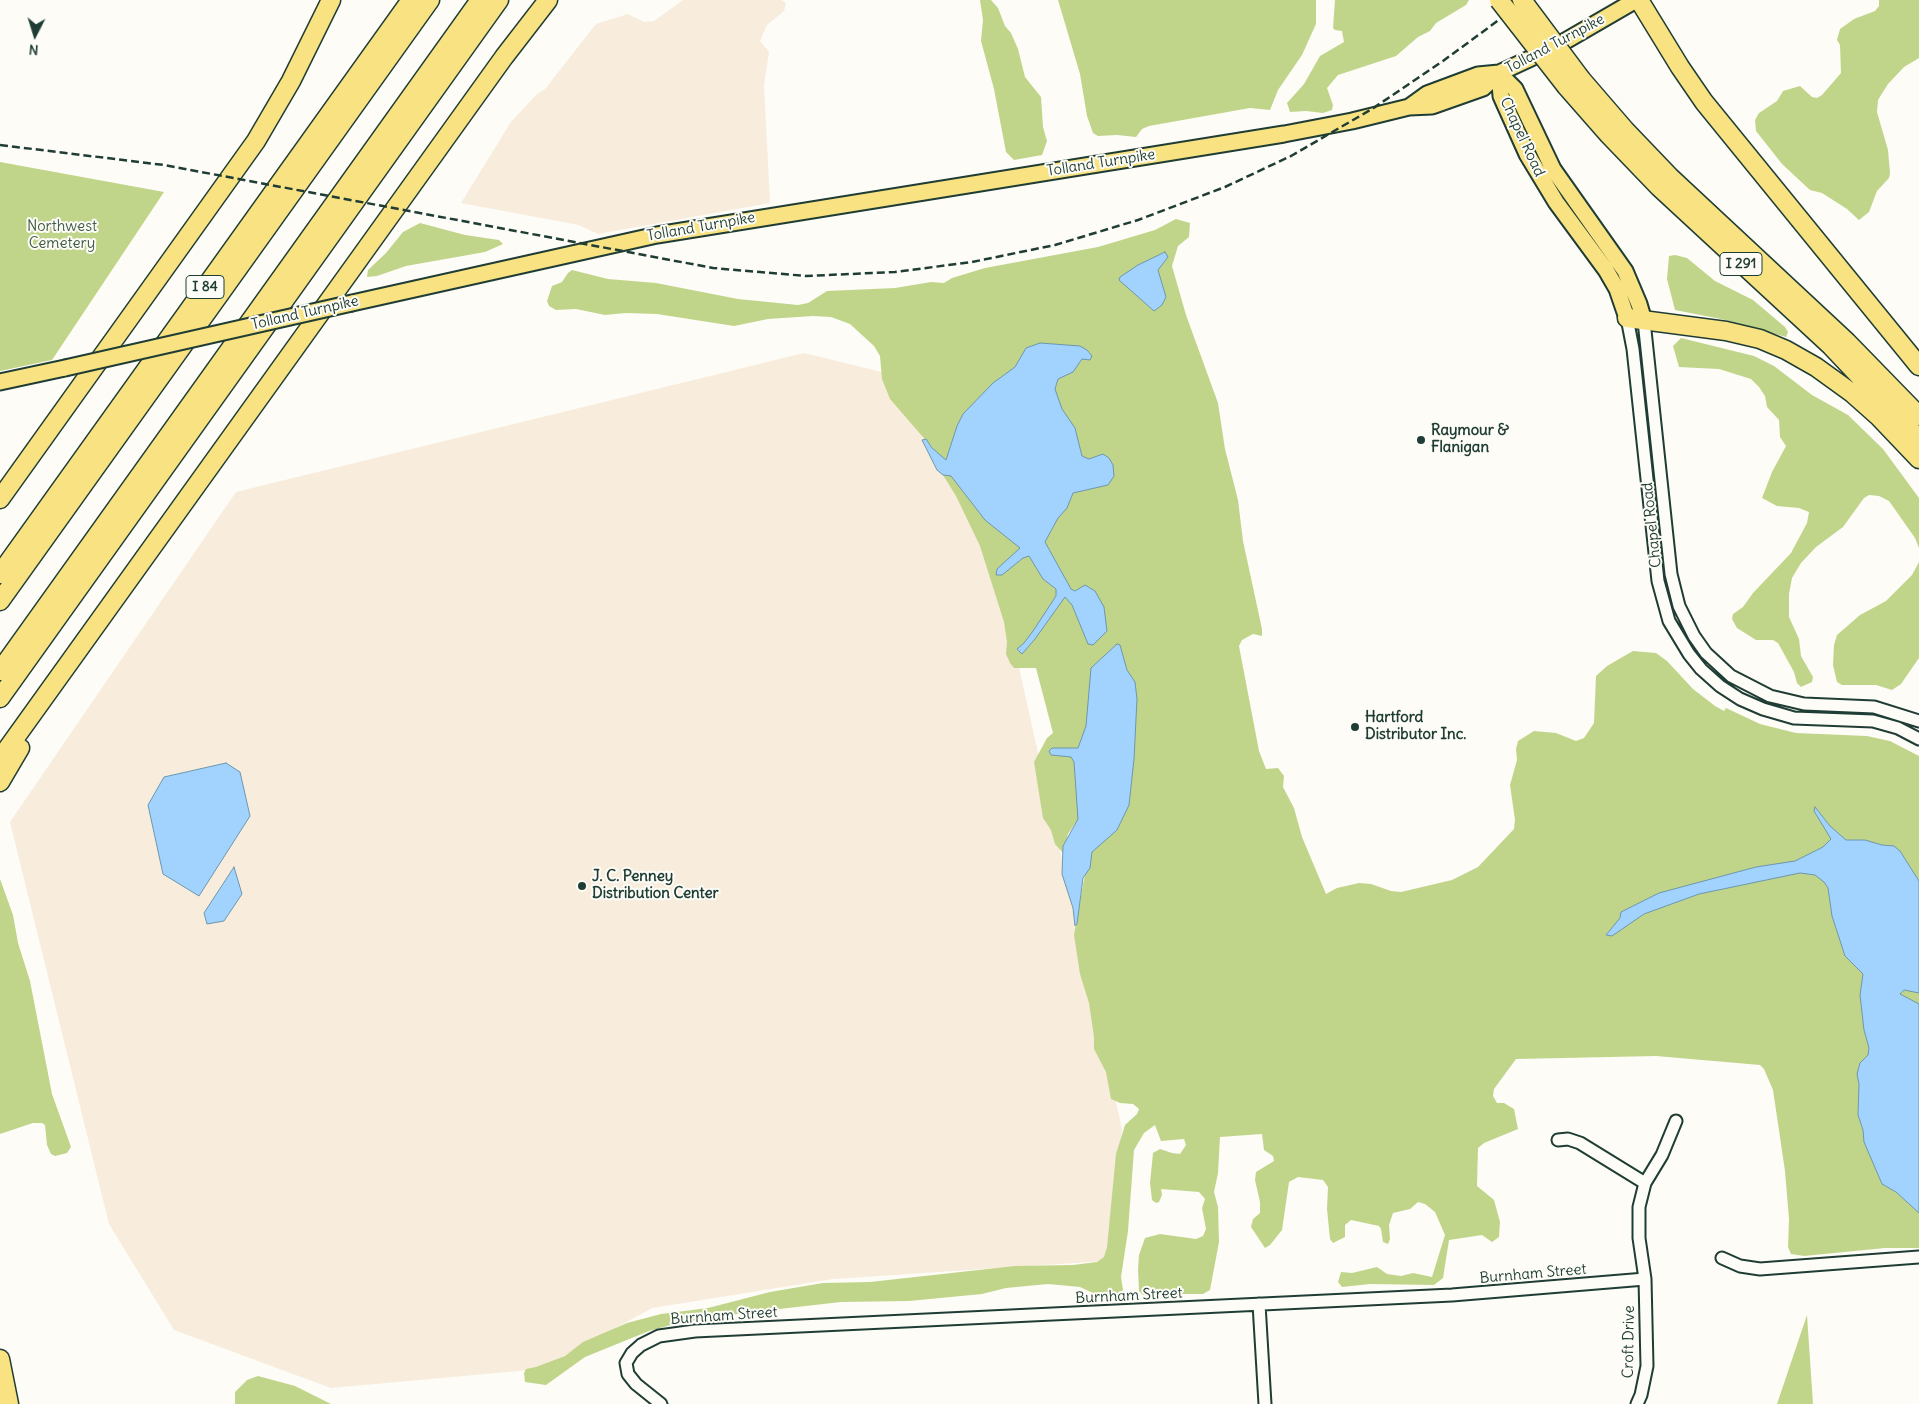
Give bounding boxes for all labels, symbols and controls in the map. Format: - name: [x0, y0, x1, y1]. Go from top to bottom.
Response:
- north arrow: [10, 10, 60, 60]
- street label: Tolland Turnpike: [1502, 10, 1608, 78]
- text: N: [28, 41, 39, 59]
- street label: Chapel Road: [1496, 94, 1548, 180]
- street label: Tolland Turnpike: [1045, 146, 1157, 180]
- street label: Tolland Turnpike: [645, 209, 757, 245]
- park label: Northwest Cemetery: [27, 218, 97, 253]
- road number: I 291: [1720, 252, 1762, 276]
- road number: I 84: [186, 276, 224, 298]
- street label: Tolland Turnpike: [250, 292, 360, 334]
- place label: Raymour & Flanigan: [1431, 422, 1509, 457]
- marker: Raymour & Flanigan: [1415, 434, 1427, 446]
- street label: Chapel Road: [1639, 481, 1665, 569]
- place label: Hartford Distributor Inc.: [1365, 709, 1466, 744]
- marker: Hartford Distributor Inc.: [1349, 721, 1361, 733]
- place label: J. C. Penney Distribution Center: [592, 868, 719, 903]
- marker: J. C. Penney Distribution Center: [576, 880, 588, 892]
- street label: Burnham Street: [1479, 1260, 1587, 1288]
- street label: Burnham Street: [1075, 1284, 1183, 1308]
- street label: Burnham Street: [670, 1303, 778, 1329]
- street label: Croft Drive: [1619, 1305, 1639, 1379]

